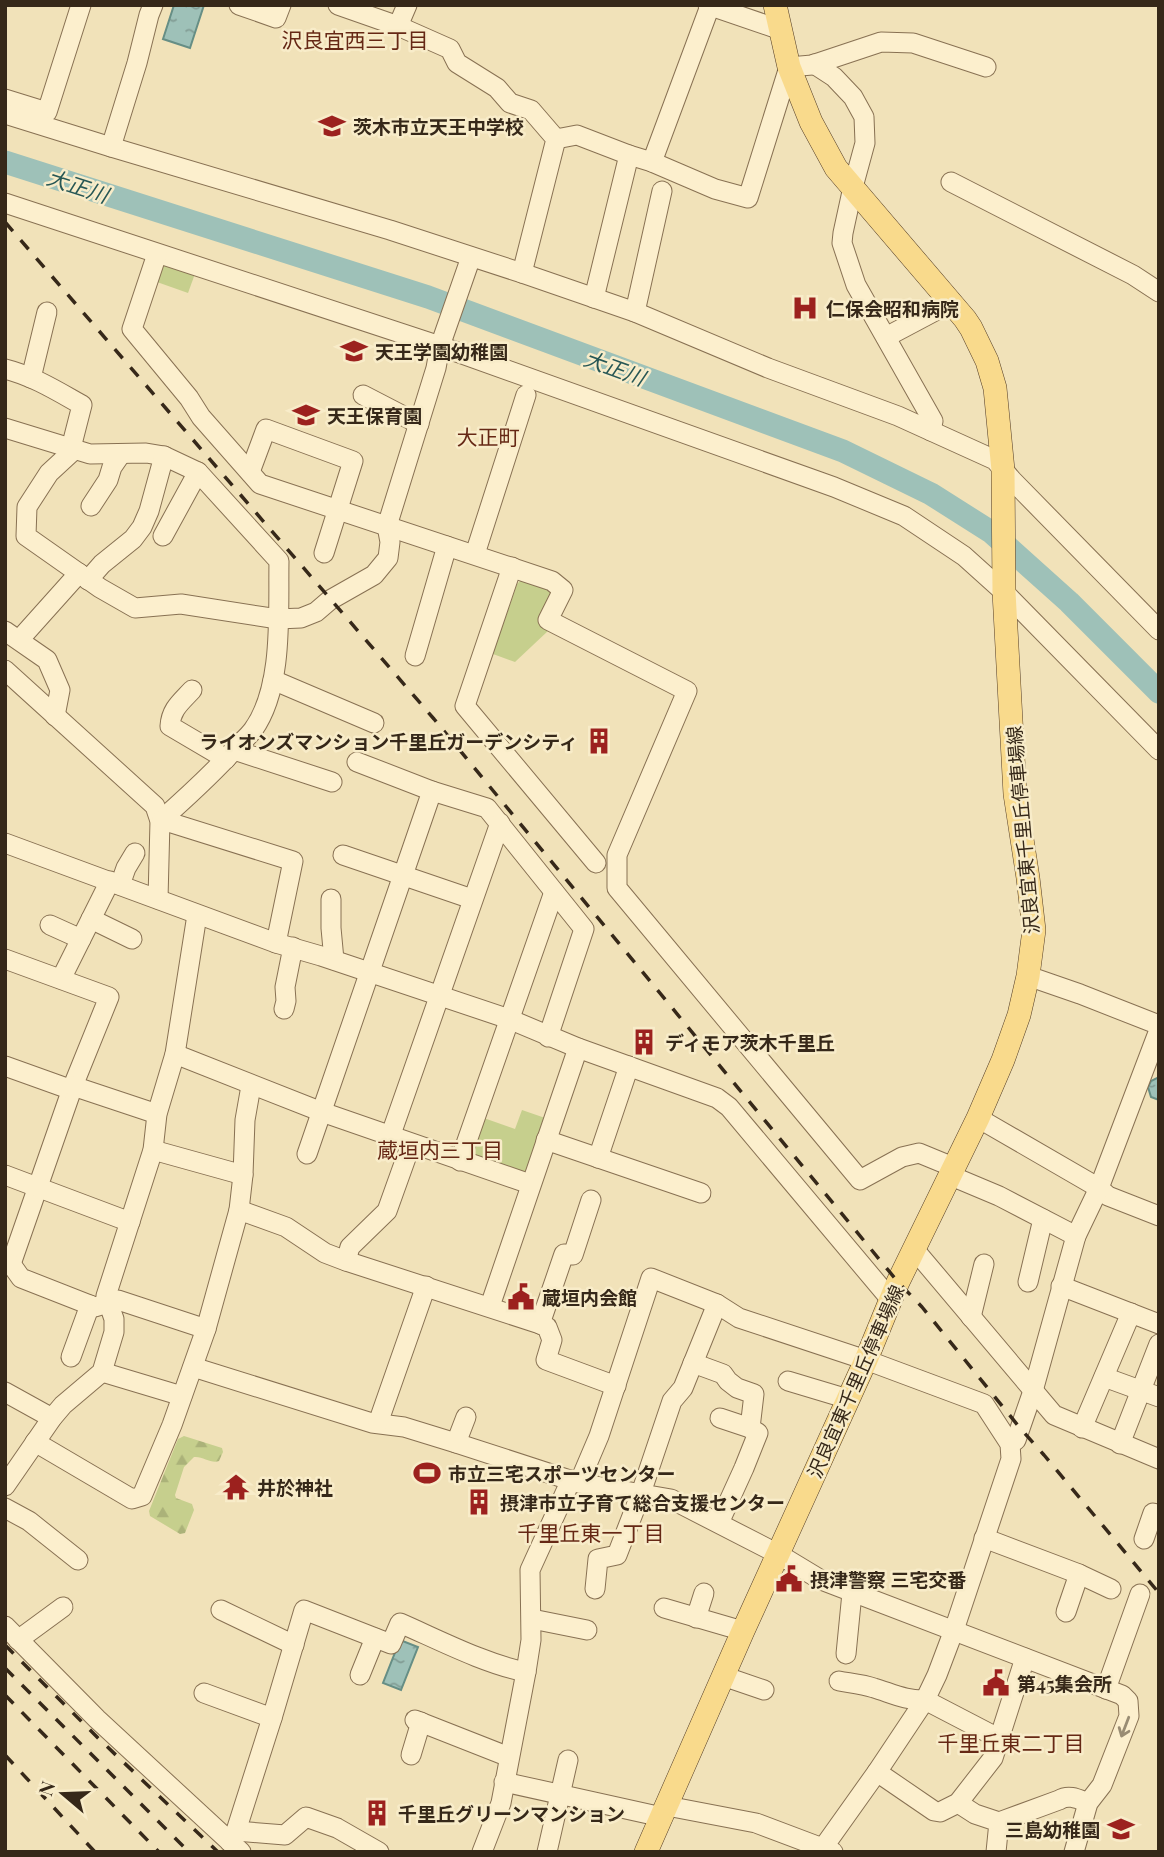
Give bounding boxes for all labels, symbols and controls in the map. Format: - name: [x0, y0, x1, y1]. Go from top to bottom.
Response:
- district label: 沢良宜西三丁目: [282, 25, 429, 53]
- school or university icon: 茨木市立天王中学校: [317, 111, 347, 141]
- place label: 茨木市立天王中学校: [353, 113, 524, 139]
- water label: 大正川: [44, 162, 114, 209]
- hospital icon: 仁保会昭和病院: [790, 293, 820, 323]
- place label: 仁保会昭和病院: [826, 295, 959, 321]
- school or university icon: 天王学園幼稚園: [339, 336, 369, 366]
- place label: 天王学園幼稚園: [375, 338, 508, 364]
- water label: 大正川: [581, 343, 651, 392]
- school or university icon: 天王保育園: [291, 400, 321, 430]
- place label: 天王保育園: [327, 402, 422, 428]
- district label: 大正町: [457, 422, 520, 450]
- street label: 沢良宜東千里丘停車場線: [1000, 725, 1044, 935]
- building icon: ライオンズマンション千里丘ガーデンシティ: [584, 726, 614, 756]
- place label: ライオンズマンション千里丘ガーデンシティ: [200, 728, 578, 754]
- building icon: ディモア茨木千里丘: [629, 1027, 659, 1057]
- place label: ディモア茨木千里丘: [665, 1029, 835, 1055]
- district label: 蔵垣内三丁目: [377, 1135, 503, 1163]
- street label: 沢良宜東千里丘停車場線: [801, 1280, 909, 1482]
- public building icon: 蔵垣内会館: [506, 1282, 536, 1312]
- place label: 蔵垣内会館: [542, 1284, 637, 1310]
- sports icon: 市立三宅スポーツセンター: [412, 1458, 442, 1488]
- place label: 市立三宅スポーツセンター: [448, 1460, 676, 1486]
- temple icon: 井於神社: [221, 1472, 251, 1502]
- place label: 井於神社: [257, 1474, 333, 1500]
- building icon: 摂津市立子育て総合支援センター: [464, 1487, 494, 1517]
- place label: 摂津市立子育て総合支援センター: [500, 1489, 785, 1515]
- district label: 千里丘東一丁目: [518, 1518, 665, 1546]
- public building icon: 摂津警察 三宅交番: [774, 1564, 804, 1594]
- place label: 摂津警察 三宅交番: [810, 1566, 966, 1592]
- public building icon: 第45集会所: [981, 1668, 1011, 1698]
- place label: 第45集会所: [1017, 1670, 1112, 1696]
- one-way arrow: [1117, 1716, 1130, 1737]
- district label: 千里丘東二丁目: [938, 1728, 1085, 1756]
- north arrow: [28, 1759, 98, 1829]
- text: N: [31, 1777, 61, 1799]
- building icon: 千里丘グリーンマンション: [362, 1798, 392, 1828]
- place label: 千里丘グリーンマンション: [398, 1800, 625, 1826]
- school or university icon: 三島幼稚園: [1106, 1814, 1136, 1844]
- place label: 三島幼稚園: [1005, 1816, 1100, 1842]

